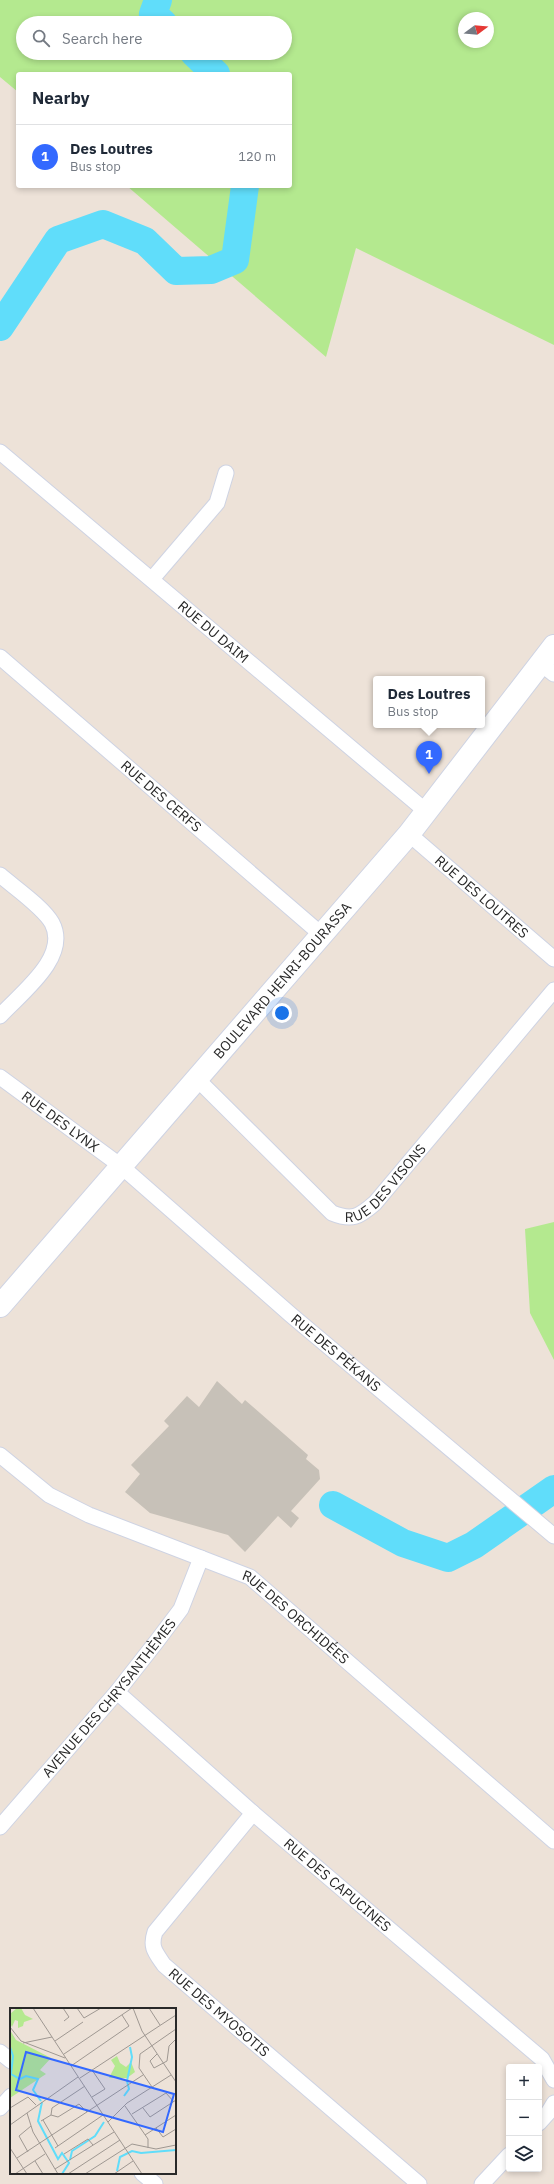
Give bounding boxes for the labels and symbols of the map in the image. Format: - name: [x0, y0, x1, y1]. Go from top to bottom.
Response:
- north arrow: [458, 12, 494, 48]
- street label: RUE DU DAIM: [174, 597, 252, 667]
- pin: 1: [416, 741, 442, 774]
- street label: RUE DES CERFS: [117, 757, 205, 836]
- street label: RUE DES LOUTRES: [431, 851, 532, 942]
- street label: BOULEVARD HENRI-BOURASSA: [209, 898, 355, 1062]
- your location: [272, 1003, 292, 1023]
- street label: RUE DES LYNX: [18, 1087, 103, 1156]
- street label: RUE DES VISONS: [345, 1140, 430, 1226]
- street label: RUE DES PÉKANS: [288, 1310, 384, 1396]
- street label: RUE DES ORCHIDÉES: [240, 1566, 353, 1668]
- street label: AVENUE DES CHRYSANTHÈMES: [38, 1615, 180, 1781]
- street label: RUE DES CAPUCINES: [280, 1834, 395, 1936]
- street label: RUE DES MYOSOTIS: [165, 1964, 273, 2061]
- inset map: [10, 2008, 176, 2174]

